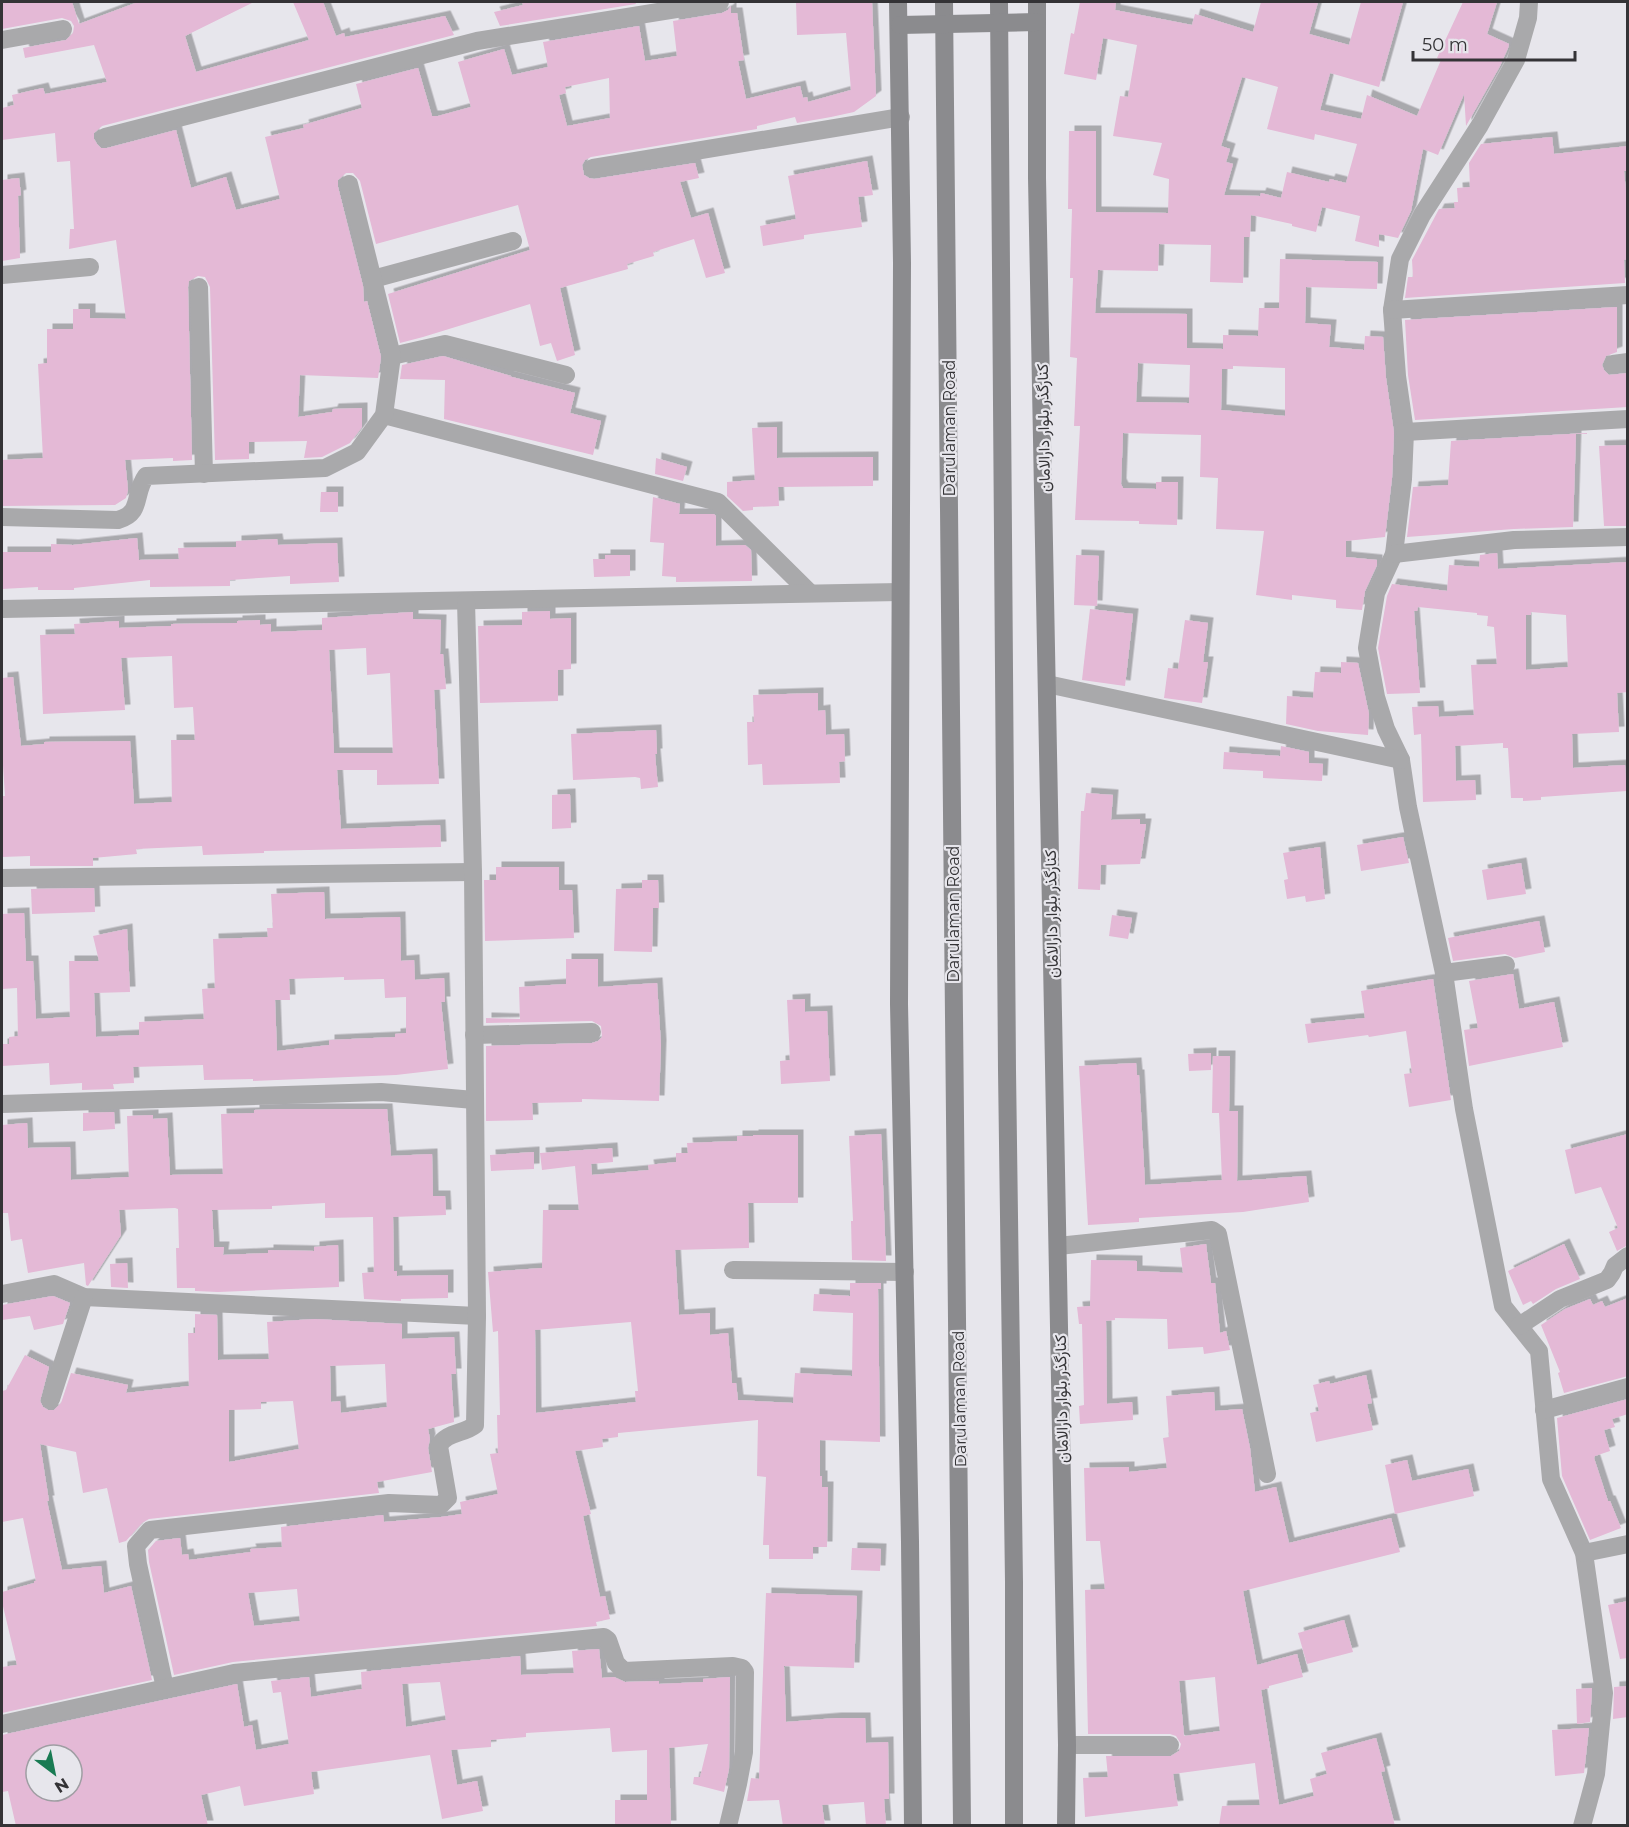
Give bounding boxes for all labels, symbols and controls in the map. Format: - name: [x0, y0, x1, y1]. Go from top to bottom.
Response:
- scale bar: [1413, 24, 1575, 62]
- text: 50 m: [1422, 34, 1468, 56]
- street label: Darulaman Road: [940, 360, 959, 496]
- street label: کنارگذر بلوار دارالامان: [1033, 364, 1055, 492]
- street label: Darulaman Road: [944, 846, 963, 982]
- street label: کنارگذر بلوار دارالامان: [1041, 850, 1063, 978]
- street label: Darulaman Road: [949, 1330, 970, 1468]
- street label: کنارگذر بلوار دارالامان: [1051, 1335, 1073, 1463]
- north arrow: [24, 1743, 84, 1803]
- text: N: [51, 1774, 72, 1797]

